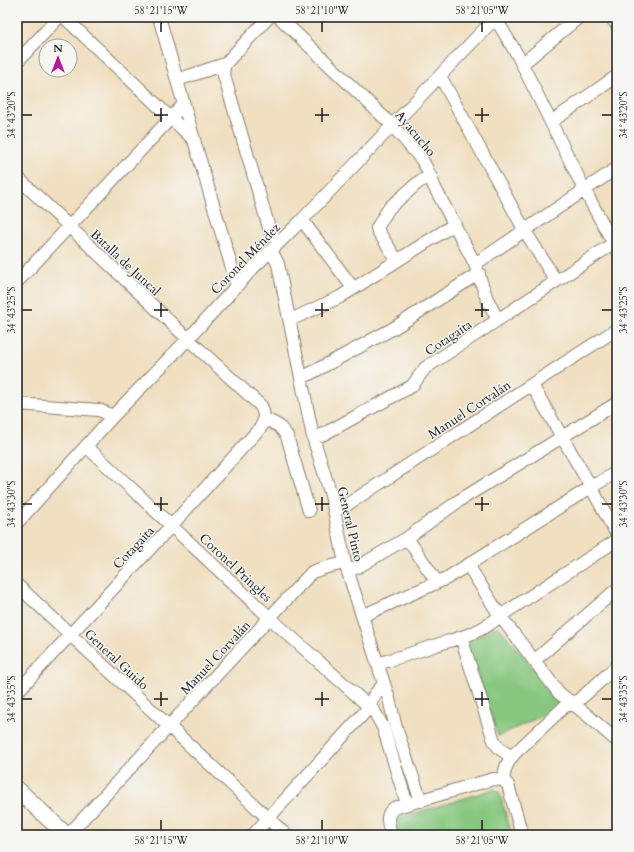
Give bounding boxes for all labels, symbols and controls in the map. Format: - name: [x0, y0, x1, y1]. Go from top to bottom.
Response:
- text: 58°21'15"W: [134, 4, 189, 18]
- text: 58°21'10"W: [295, 4, 350, 18]
- text: 58°21'05"W: [455, 4, 510, 18]
- north arrow: [38, 38, 78, 78]
- text: N: [53, 41, 63, 56]
- text: 34°43'20"S: [5, 91, 19, 139]
- text: 34°43'20"S: [617, 91, 631, 139]
- street label: Ayacucho: [391, 107, 440, 160]
- street label: Coronel Méndez: [207, 219, 285, 298]
- street label: Batalla de Juncal: [86, 225, 165, 300]
- text: 34°43'25"S: [5, 286, 19, 334]
- text: 34°43'25"S: [617, 286, 631, 334]
- street label: Cotagaita: [422, 315, 476, 360]
- street label: Manuel Corvalán: [425, 376, 515, 443]
- text: 34°43'30"S: [5, 480, 19, 528]
- text: 34°43'30"S: [617, 480, 631, 528]
- street label: General Pinto: [333, 485, 367, 564]
- street label: Cotagaita: [109, 522, 159, 573]
- street label: Coronel Pringles: [195, 529, 276, 606]
- street label: Manuel Corvalán: [177, 616, 255, 699]
- street label: General Guido: [80, 625, 152, 694]
- text: 34°43'35"S: [5, 675, 19, 723]
- text: 34°43'35"S: [617, 675, 631, 723]
- text: 58°21'15"W: [134, 834, 189, 848]
- text: 58°21'10"W: [295, 834, 350, 848]
- text: 58°21'05"W: [455, 834, 510, 848]

